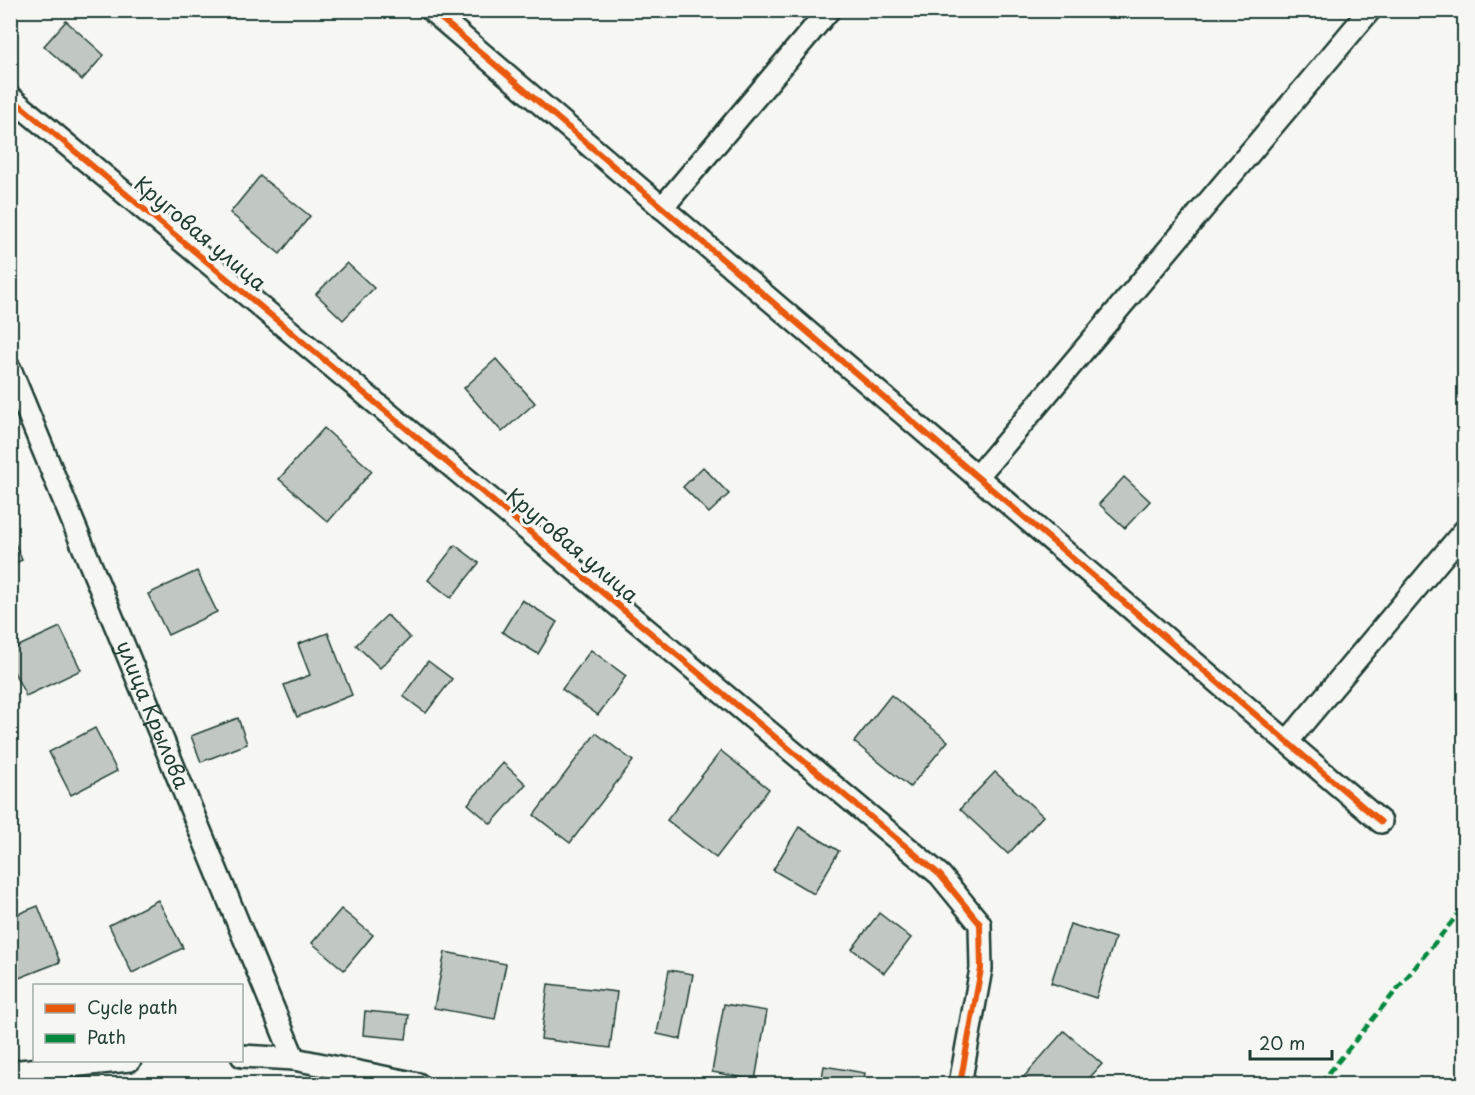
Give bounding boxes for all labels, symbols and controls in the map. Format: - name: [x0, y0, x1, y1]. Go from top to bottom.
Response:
- street label: Круговая улица: [128, 167, 275, 298]
- street label: Круговая улица: [500, 479, 647, 610]
- street label: улица Крылова: [109, 635, 199, 793]
- legend: [33, 984, 243, 1062]
- text: Cycle path: [87, 993, 178, 1020]
- text: Path: [87, 1023, 126, 1050]
- scale bar: [1250, 1023, 1332, 1061]
- text: 20 m: [1259, 1029, 1305, 1056]

